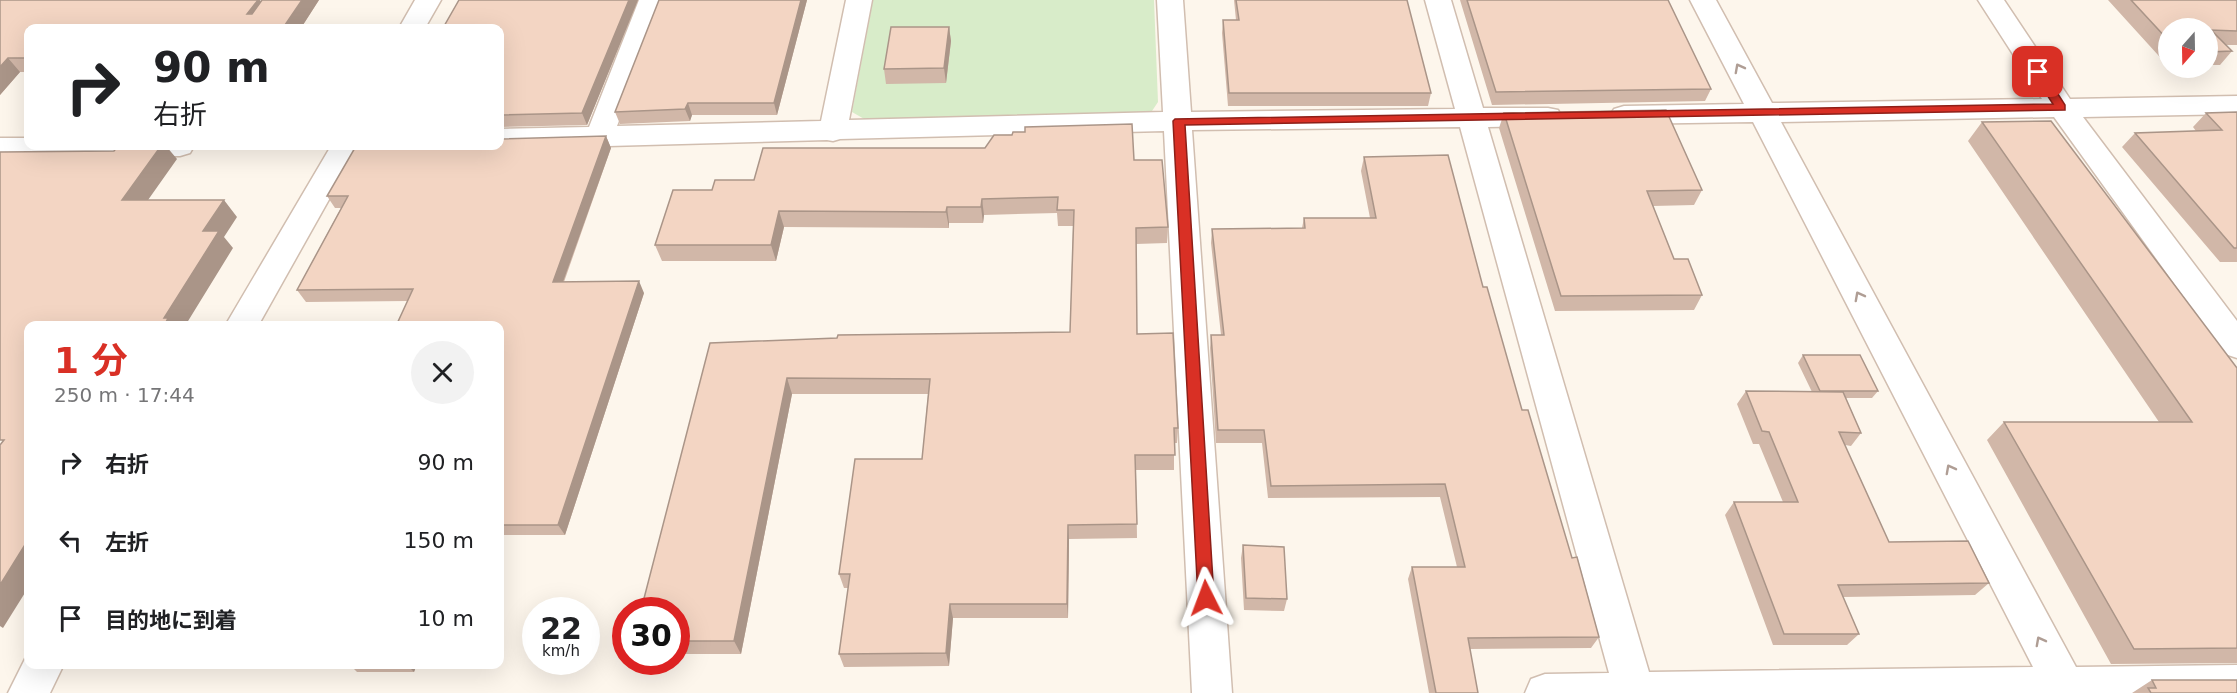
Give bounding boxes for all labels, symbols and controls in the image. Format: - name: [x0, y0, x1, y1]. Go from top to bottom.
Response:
- north arrow: [2158, 18, 2218, 78]
- map controls: [2158, 18, 2218, 78]
- text: 90 m: [153, 43, 270, 92]
- pin: [2012, 46, 2063, 97]
- icon: right: [54, 48, 132, 126]
- icon: arrive: [2021, 55, 2054, 88]
- one-way arrow: [1735, 63, 1746, 74]
- text: 右折: [153, 99, 207, 130]
- one-way arrow: [1855, 292, 1866, 302]
- text: 1 分: [54, 340, 128, 381]
- button: close: [411, 341, 474, 404]
- text: 250 m · 17:44: [54, 383, 195, 407]
- icon: right: [54, 446, 87, 479]
- text: 90 m: [418, 450, 474, 475]
- text: 右折: [105, 452, 149, 477]
- one-way arrow: [1946, 464, 1957, 475]
- icon: left: [54, 524, 87, 557]
- text: 150 m: [404, 528, 474, 553]
- text: 左折: [105, 530, 149, 555]
- position arrow: [1174, 566, 1238, 630]
- speed limit sign: 30: [612, 597, 690, 675]
- icon: arrive: [54, 602, 87, 635]
- text: 10 m: [418, 606, 474, 631]
- text: 目的地に到着: [105, 608, 237, 633]
- text: 22: [540, 611, 582, 646]
- one-way arrow: [2036, 637, 2047, 647]
- text: km/h: [542, 642, 580, 660]

